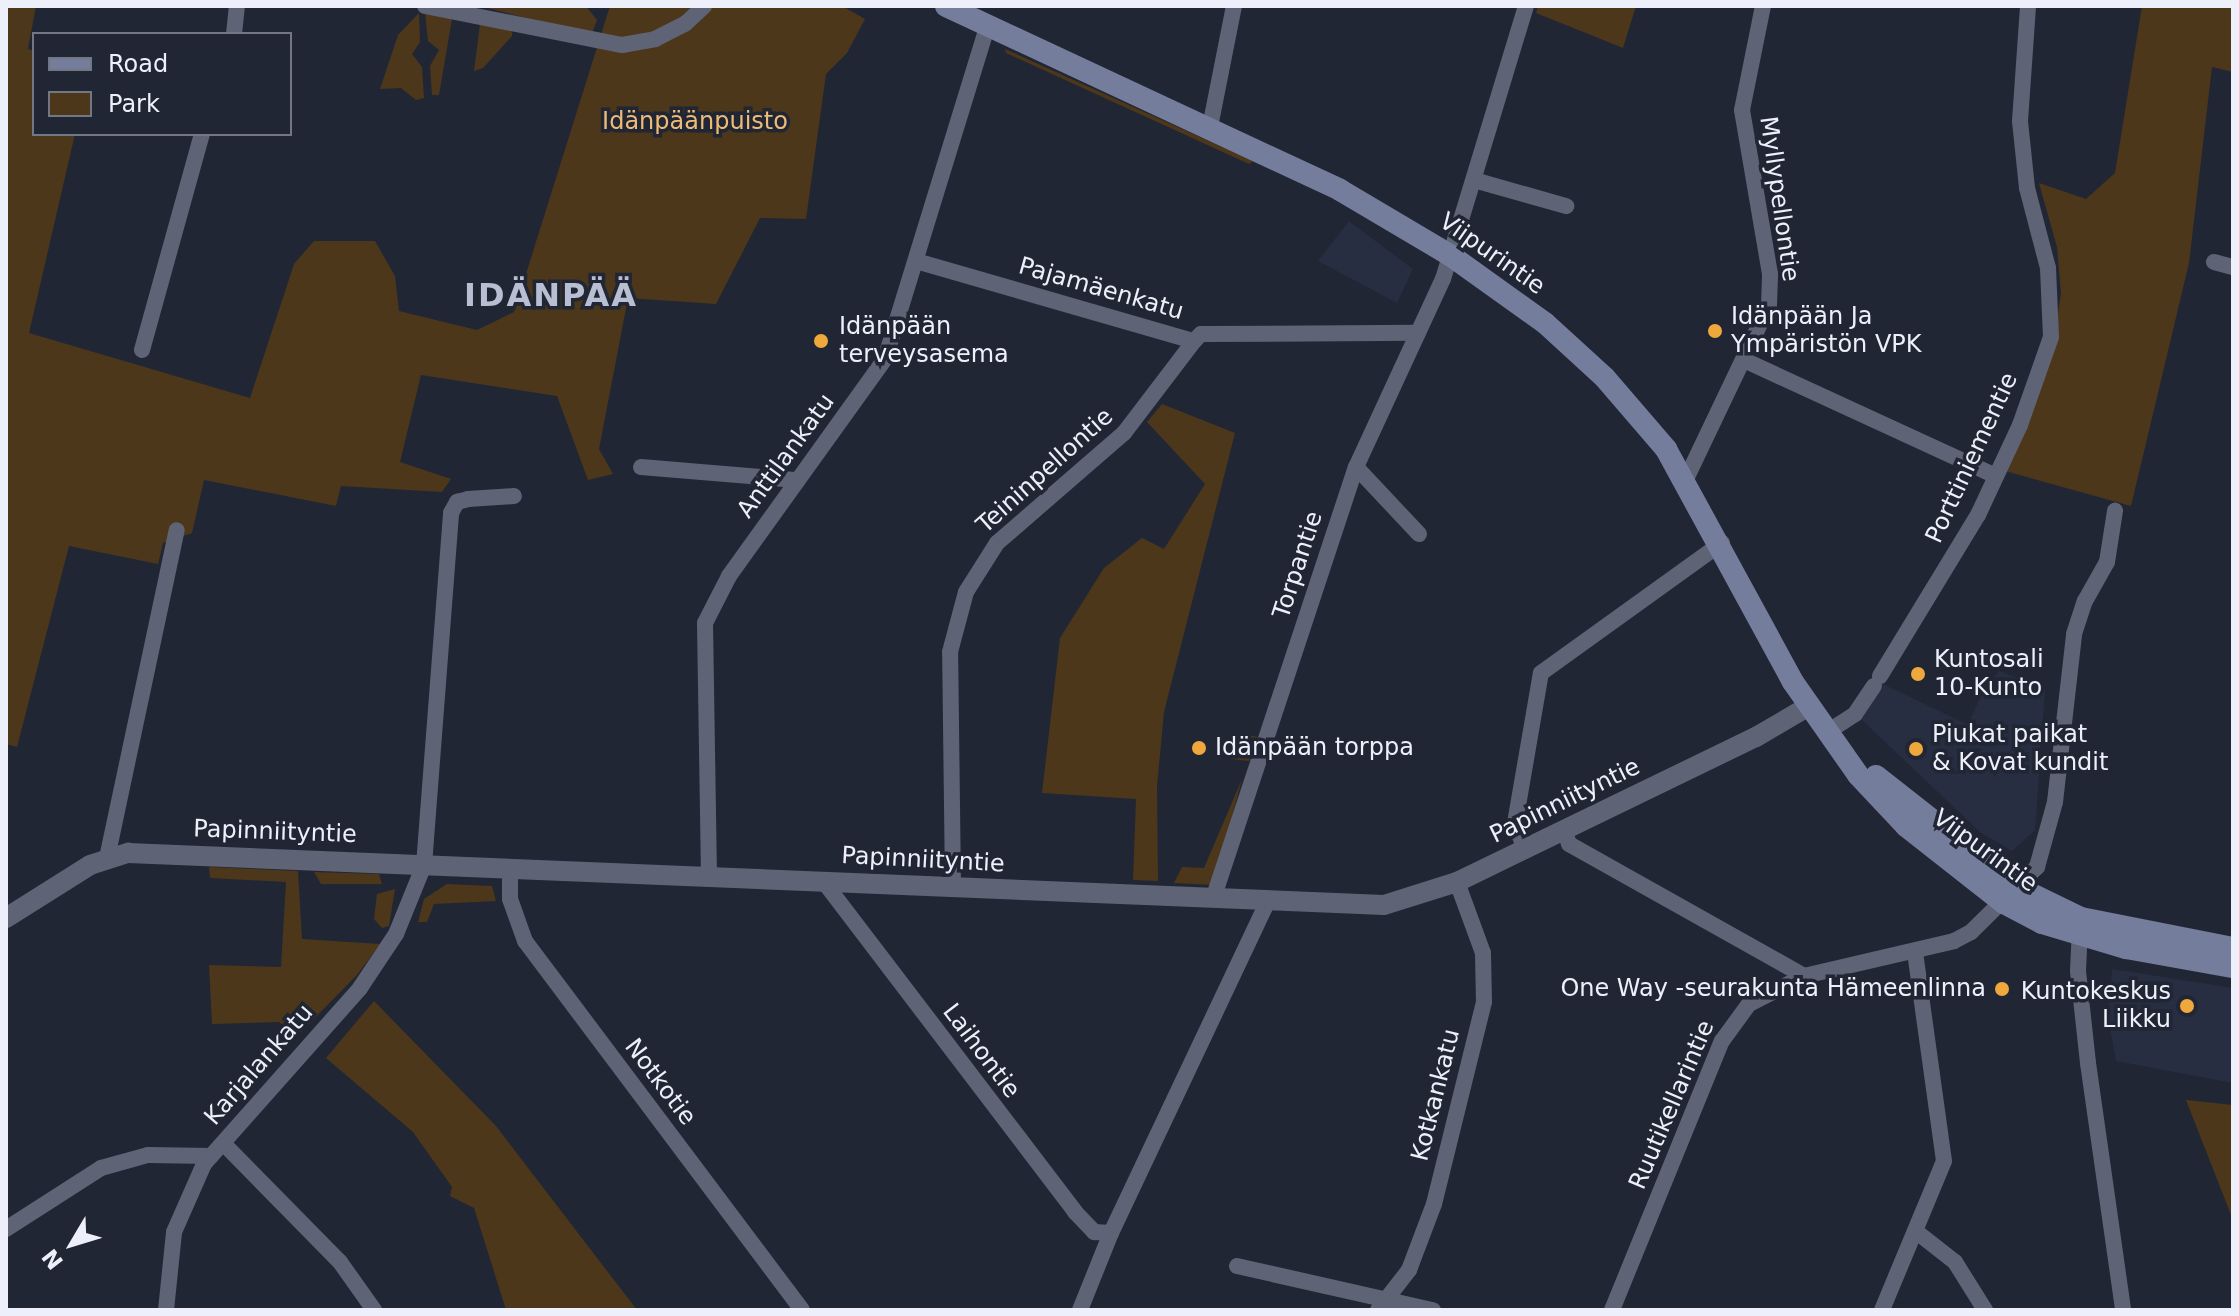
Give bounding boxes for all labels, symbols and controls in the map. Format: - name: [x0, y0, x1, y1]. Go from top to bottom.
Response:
- legend: [32, 32, 292, 136]
- text: Road: [108, 50, 168, 78]
- text: Park: [108, 90, 160, 118]
- park label: Idänpäänpuisto: [602, 108, 788, 136]
- street label: Myllypellontie: [1753, 115, 1805, 283]
- street label: Viipurintie: [1434, 207, 1550, 301]
- street label: Pajamäenkatu: [1015, 252, 1187, 326]
- district label: IDÄNPÄÄ: [464, 276, 638, 314]
- place label: Idänpään Ja Ympäristön VPK: [1731, 303, 1922, 359]
- place label: Idänpään terveysasema: [839, 313, 1009, 369]
- marker: Idänpään Ja Ympäristön VPK: [1706, 322, 1724, 340]
- marker: Idänpään terveysasema: [810, 330, 832, 352]
- street label: Porttiniementie: [1920, 368, 2024, 548]
- street label: Anttilankatu: [731, 388, 841, 524]
- street label: Teininpellontie: [971, 402, 1119, 540]
- street label: Torpantie: [1267, 508, 1329, 622]
- place label: Kuntosali 10-Kunto: [1934, 646, 2044, 702]
- marker: Kuntosali 10-Kunto: [1909, 665, 1927, 683]
- place label: Piukat paikat & Kovat kundit: [1932, 721, 2108, 777]
- place label: Idänpään torppa: [1215, 734, 1414, 762]
- marker: Idänpään torppa: [1190, 739, 1208, 757]
- marker: Piukat paikat & Kovat kundit: [1907, 740, 1925, 758]
- street label: Papinniityntie: [1485, 752, 1645, 850]
- street label: Viipurintie: [1927, 803, 2043, 899]
- street label: Papinniityntie: [193, 815, 357, 849]
- street label: Papinniityntie: [841, 841, 1005, 879]
- place label: One Way -seurakunta Hämeenlinna: [1560, 975, 1986, 1003]
- place label: Kuntokeskus Liikku: [2021, 978, 2171, 1034]
- marker: One Way -seurakunta Hämeenlinna: [1993, 980, 2011, 998]
- marker: Kuntokeskus Liikku: [2178, 997, 2196, 1015]
- street label: Laihontie: [936, 998, 1026, 1104]
- street label: Karjalankatu: [199, 999, 319, 1131]
- street label: Ruutikellarintie: [1623, 1016, 1721, 1194]
- street label: Kotkankatu: [1406, 1026, 1466, 1164]
- street label: Notkotie: [618, 1033, 702, 1131]
- north arrow: [32, 1204, 112, 1284]
- text: N: [37, 1244, 68, 1274]

